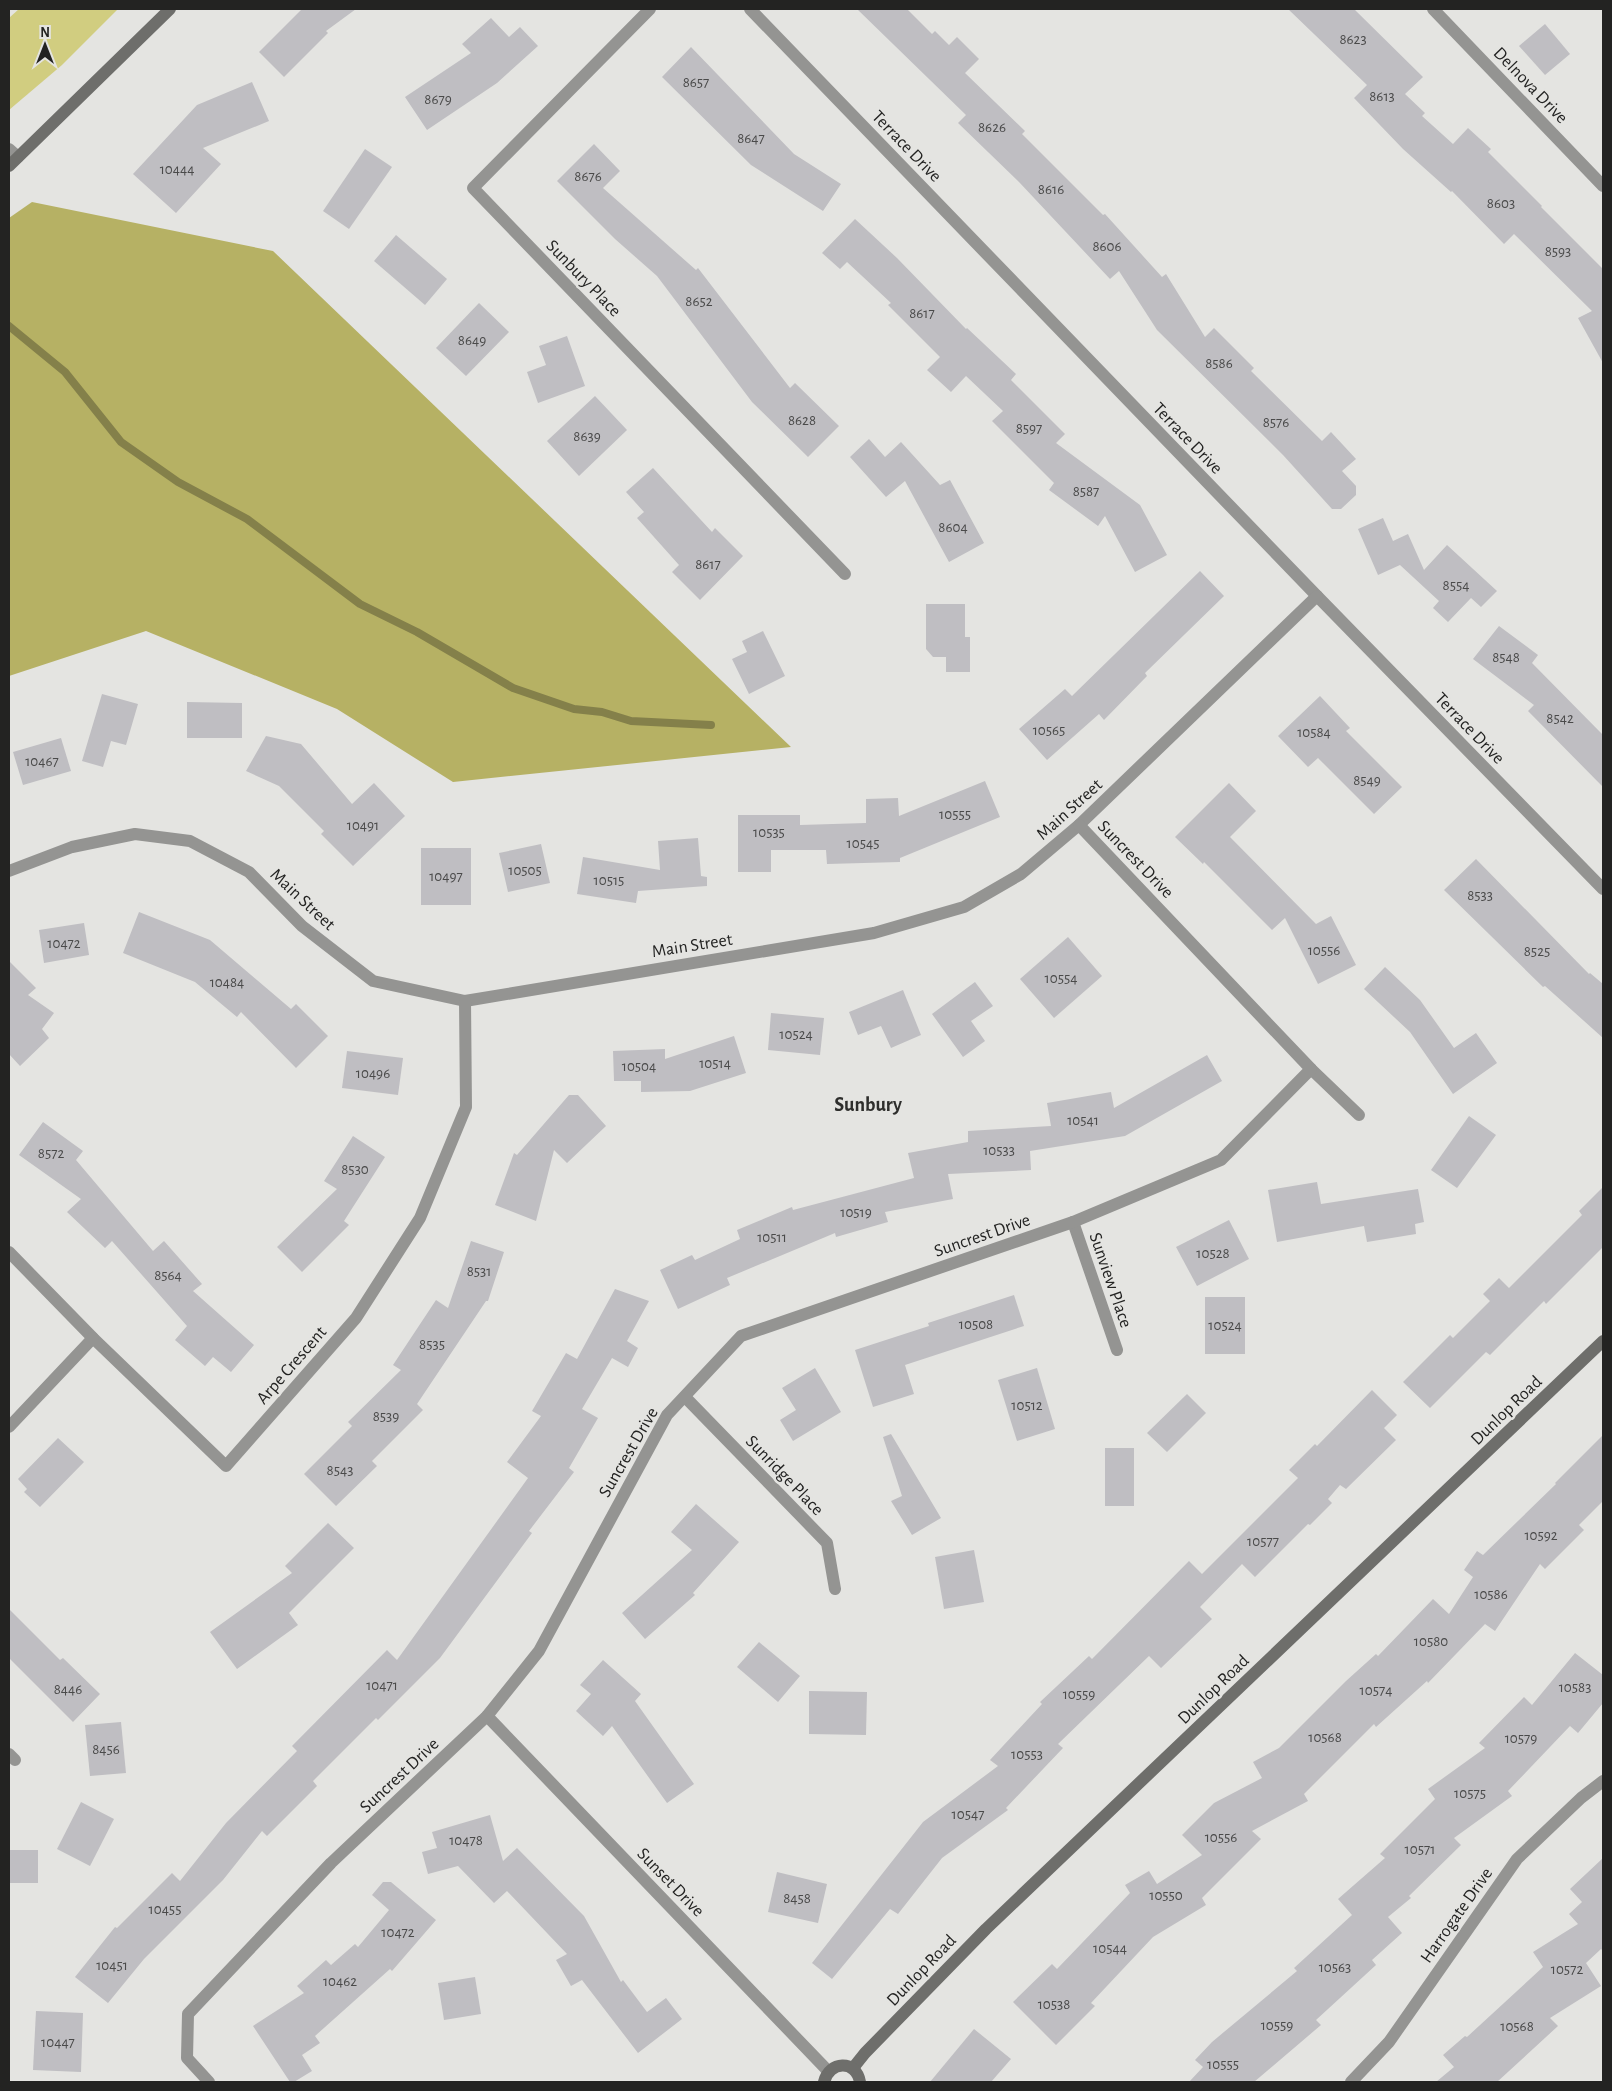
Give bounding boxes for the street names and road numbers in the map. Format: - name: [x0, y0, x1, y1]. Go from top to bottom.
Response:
- street label: Delnova Drive: [1490, 44, 1571, 127]
- street label: Terrace Drive: [868, 108, 944, 186]
- street label: Sunbury Place: [542, 237, 624, 321]
- street label: Terrace Drive: [1149, 400, 1225, 478]
- street label: Terrace Drive: [1431, 690, 1507, 768]
- street label: Main Street: [1033, 776, 1106, 844]
- street label: Suncrest Drive: [1094, 817, 1177, 902]
- street label: Main Street: [266, 865, 338, 934]
- street label: Main Street: [651, 931, 734, 961]
- street label: Suncrest Drive: [932, 1211, 1033, 1261]
- street label: Sunview Place: [1085, 1231, 1135, 1330]
- street label: Arpe Crescent: [253, 1323, 330, 1408]
- street label: Dunlop Road: [1468, 1373, 1546, 1449]
- street label: Suncrest Drive: [596, 1404, 662, 1501]
- street label: Sunridge Place: [742, 1432, 827, 1519]
- street label: Dunlop Road: [1175, 1652, 1253, 1728]
- street label: Suncrest Drive: [357, 1735, 443, 1817]
- street label: Sunset Drive: [633, 1845, 707, 1921]
- street label: Harrogate Drive: [1417, 1865, 1496, 1966]
- street label: Dunlop Road: [884, 1932, 960, 2010]

